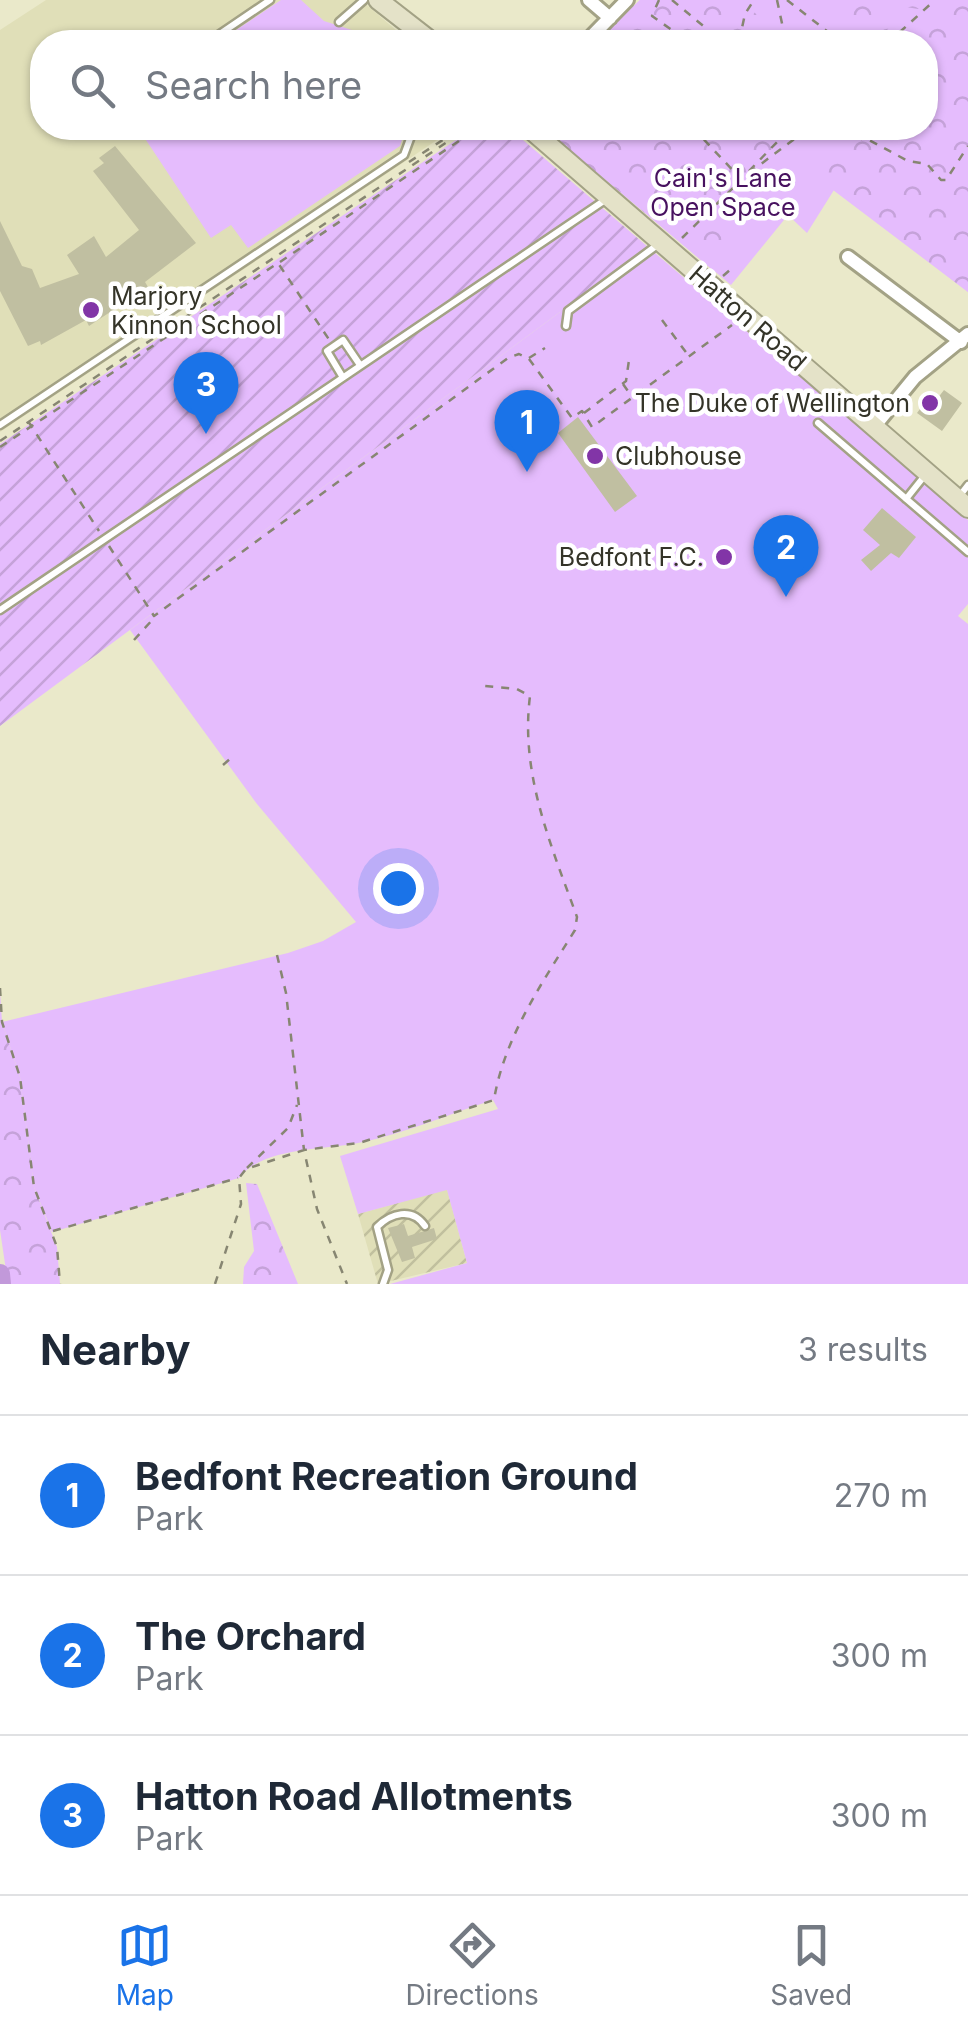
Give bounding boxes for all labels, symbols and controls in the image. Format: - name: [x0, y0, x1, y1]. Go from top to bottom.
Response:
- search box: [30, 30, 938, 140]
- icon: search: [65, 58, 120, 113]
- text: Search here: [145, 62, 362, 108]
- park label: Cain's Lane Open Space: [650, 163, 796, 222]
- street label: Hatton Road: [683, 259, 813, 377]
- place label: Marjory Kinnon School: [111, 281, 282, 340]
- marker: Marjory Kinnon School: [80, 299, 102, 321]
- pin: 3: [174, 352, 238, 434]
- place label: The Duke of Wellington: [635, 388, 910, 418]
- pin: 1: [494, 390, 560, 472]
- marker: The Duke of Wellington: [919, 392, 941, 414]
- place label: Clubhouse: [615, 441, 742, 471]
- marker: Clubhouse: [584, 445, 606, 467]
- pin: 2: [754, 514, 818, 597]
- place label: Bedfont F.C.: [559, 542, 704, 572]
- marker: Bedfont F.C.: [713, 546, 735, 568]
- your location: [373, 863, 424, 914]
- text: Nearby: [40, 1324, 191, 1375]
- text: 3 results: [798, 1330, 928, 1369]
- text: Bedfont Recreation Ground: [135, 1453, 638, 1499]
- text: 1: [66, 1476, 79, 1515]
- text: 270 m: [834, 1476, 928, 1515]
- text: Park: [135, 1499, 204, 1538]
- text: The Orchard: [135, 1613, 366, 1659]
- text: 2: [62, 1636, 83, 1675]
- text: 300 m: [831, 1636, 928, 1675]
- text: Park: [135, 1659, 204, 1698]
- text: Hatton Road Allotments: [135, 1773, 573, 1819]
- text: 3: [62, 1796, 83, 1835]
- text: 300 m: [831, 1796, 928, 1835]
- text: Park: [135, 1819, 204, 1858]
- tab: Map: [116, 1918, 174, 2012]
- tab: Directions: [405, 1918, 539, 2012]
- tab: Saved: [770, 1918, 852, 2012]

